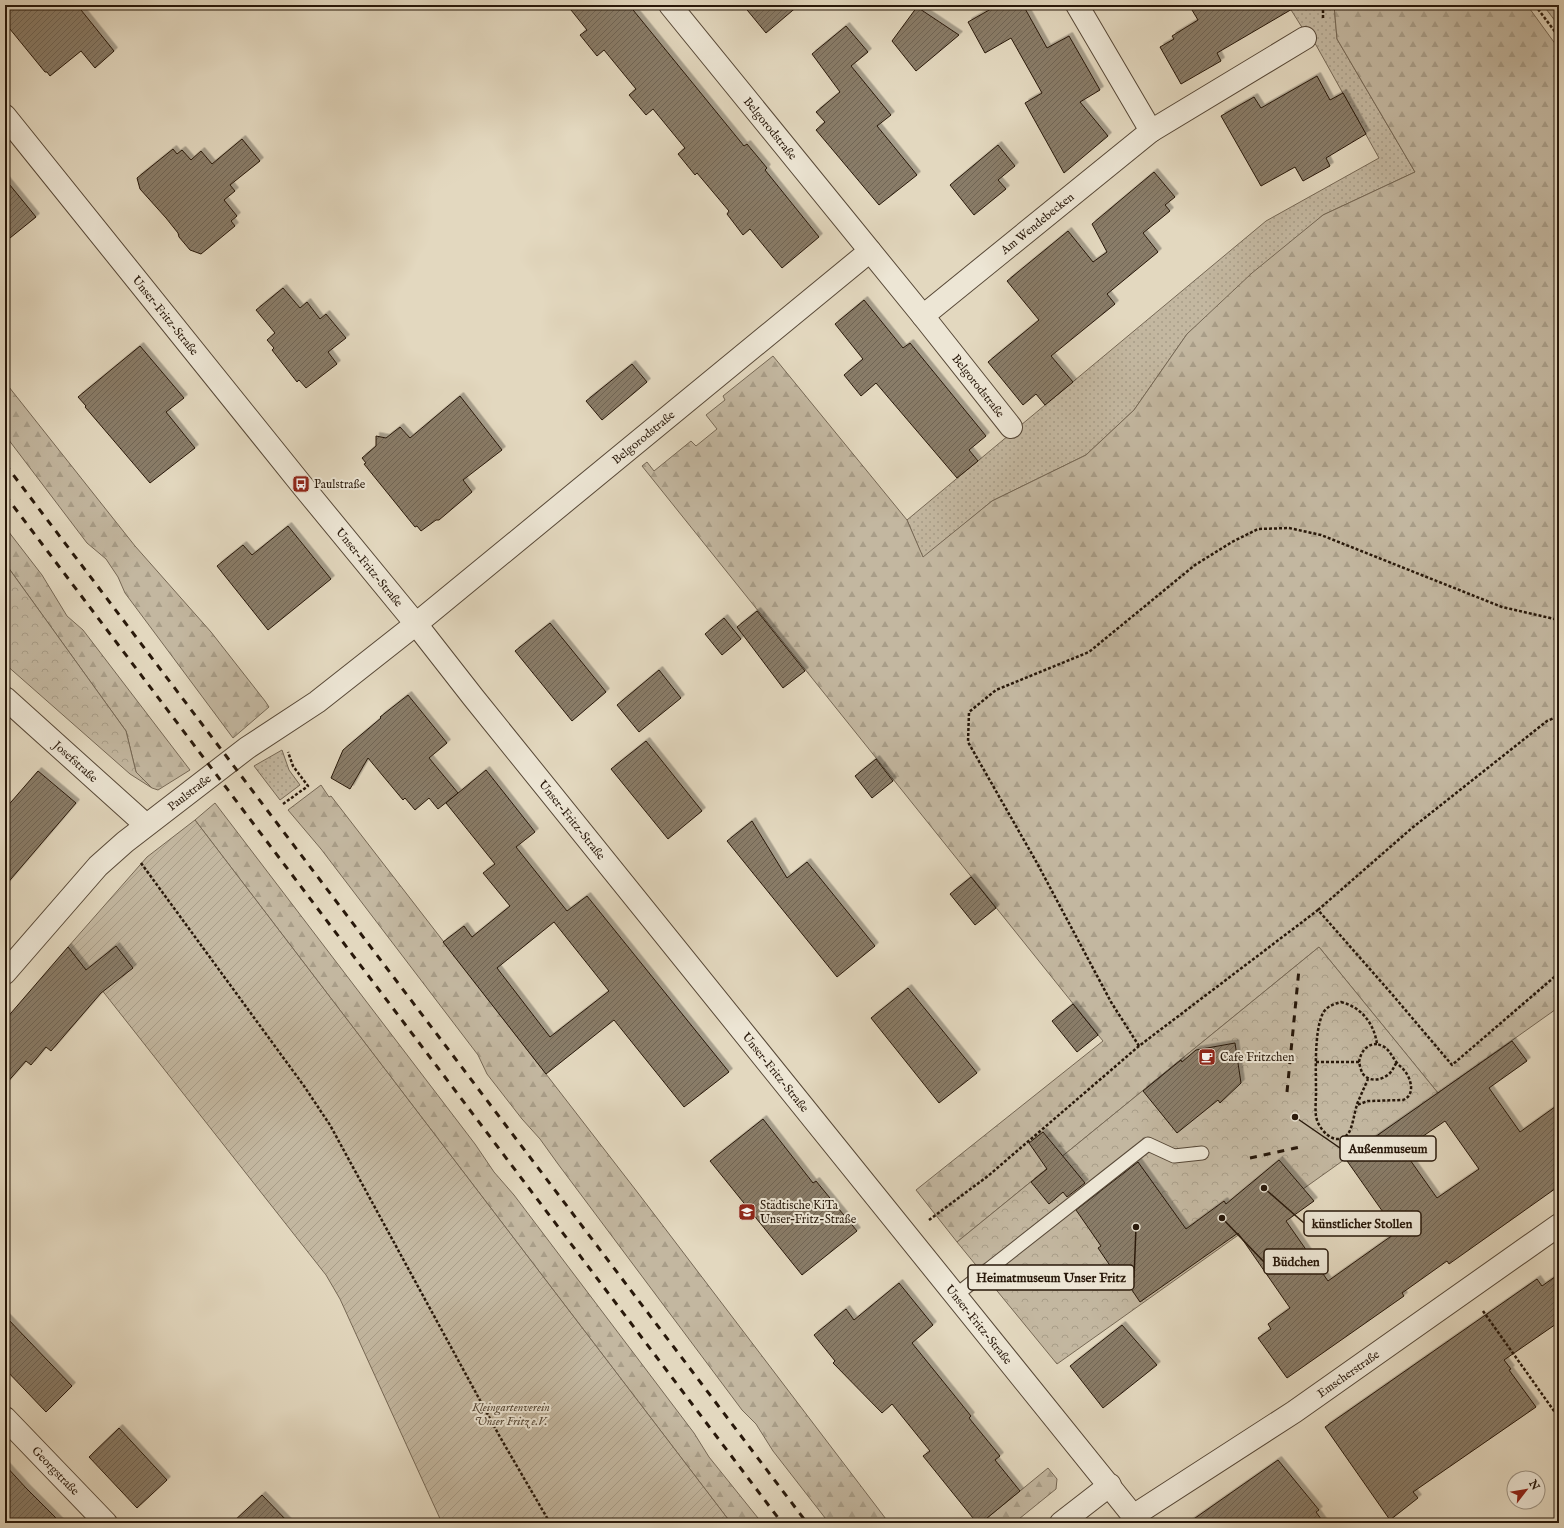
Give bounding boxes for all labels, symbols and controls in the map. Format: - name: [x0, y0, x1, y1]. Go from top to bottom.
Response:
- street label: Belgorodstraße: [740, 94, 801, 163]
- street label: Am Wendebecken: [997, 189, 1077, 258]
- street label: Unser-Fritz-Straße: [129, 273, 202, 359]
- street label: Belgorodstraße: [949, 351, 1008, 421]
- street label: Belgorodstraße: [609, 407, 678, 467]
- bus stop icon: Paulstraße: [291, 474, 311, 494]
- place label: Paulstraße: [314, 477, 366, 492]
- street label: Unser-Fritz-Straße: [333, 525, 407, 610]
- street label: Josefstraße: [48, 736, 101, 786]
- street label: Paulstraße: [164, 771, 215, 814]
- street label: Unser-Fritz-Straße: [536, 777, 609, 863]
- street label: Unser-Fritz-Straße: [739, 1029, 812, 1115]
- cafe icon: Cafe Fritzchen: [1197, 1047, 1217, 1067]
- place label: Cafe Fritzchen: [1220, 1050, 1295, 1065]
- callout: Außenmuseum: [1340, 1136, 1436, 1161]
- text: Außenmuseum: [1347, 1141, 1428, 1158]
- place label: Städtische KiTa Unser–Fritz-Straße: [760, 1198, 857, 1227]
- school or university icon: Städtische KiTa Unser–Fritz-Straße: [737, 1202, 757, 1222]
- callout: künstlicher Stollen: [1304, 1211, 1421, 1236]
- text: künstlicher Stollen: [1311, 1216, 1412, 1233]
- callout: Büdchen: [1264, 1249, 1328, 1274]
- text: Büdchen: [1272, 1254, 1320, 1271]
- callout: Heimatmuseum Unser Fritz: [968, 1265, 1134, 1290]
- text: Heimatmuseum Unser Fritz: [976, 1270, 1126, 1287]
- street label: Unser-Fritz-Straße: [942, 1282, 1016, 1368]
- street label: Emscherstraße: [1314, 1346, 1383, 1401]
- park label: Kleingartenverein Unser Fritz e.V.: [471, 1400, 550, 1429]
- street label: Georgstraße: [29, 1443, 83, 1499]
- north arrow: [1506, 1470, 1546, 1510]
- text: N: [1525, 1477, 1542, 1493]

